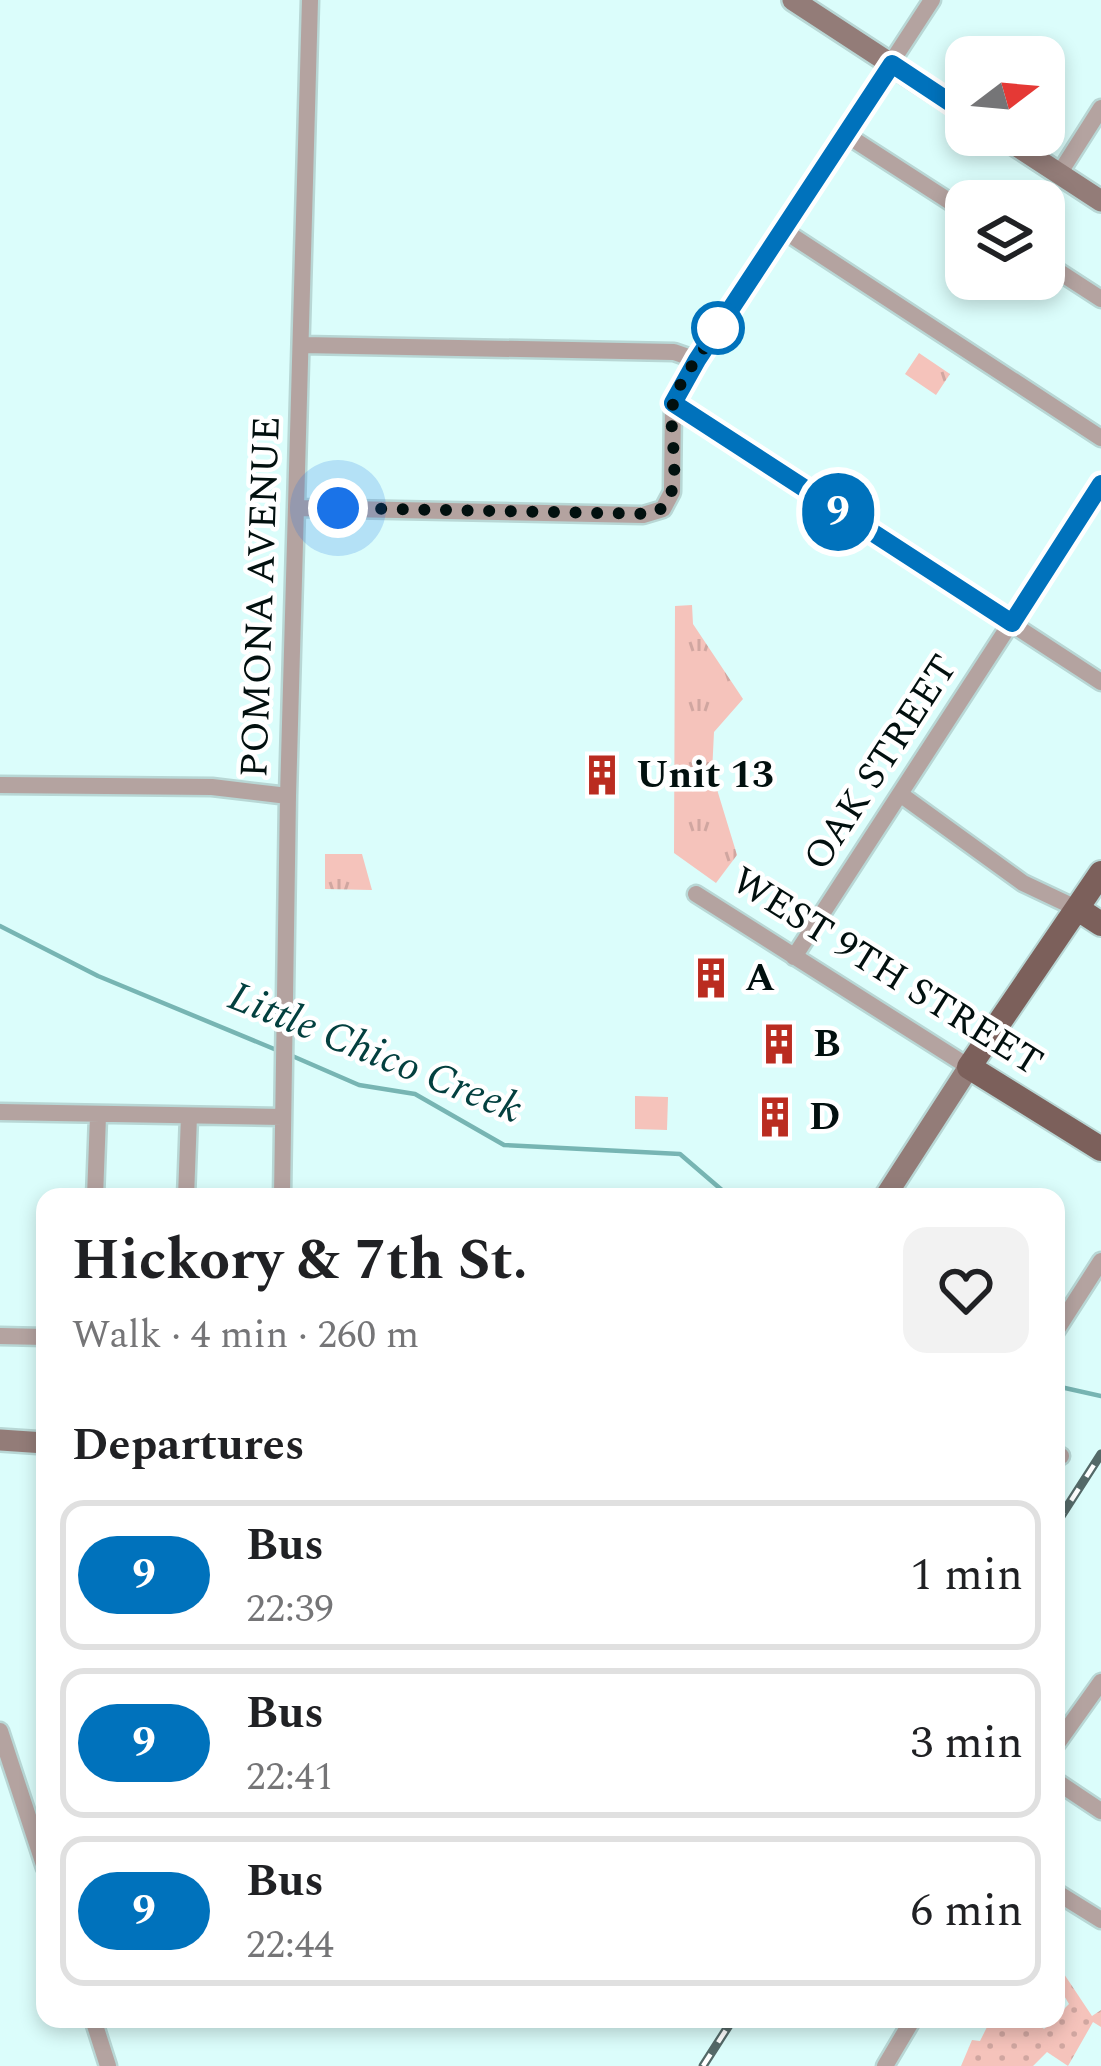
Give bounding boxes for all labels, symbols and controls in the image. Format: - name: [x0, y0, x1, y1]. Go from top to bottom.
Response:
- north arrow: [945, 36, 1065, 156]
- map controls: [945, 36, 1065, 300]
- button: layers: [945, 180, 1065, 300]
- unlabelled marker: [693, 303, 743, 353]
- street label: POMONA AVENUE: [225, 415, 297, 779]
- line badge: 9: [799, 473, 877, 551]
- your location: [308, 478, 368, 538]
- text: 9: [826, 480, 850, 543]
- street label: OAK STREET: [789, 643, 973, 883]
- place label: Unit 13: [636, 746, 774, 805]
- building icon: Unit 13: [579, 752, 625, 798]
- street label: WEST 9TH STREET: [720, 852, 1054, 1092]
- place label: A: [745, 949, 775, 1008]
- building icon: A: [688, 955, 734, 1001]
- water label: Little Chico Creek: [219, 965, 531, 1141]
- place label: B: [813, 1015, 841, 1074]
- building icon: B: [756, 1021, 802, 1067]
- place label: D: [809, 1088, 840, 1147]
- building icon: D: [752, 1094, 798, 1140]
- text: Hickory & 7th St.: [72, 1218, 528, 1304]
- button: heart: [903, 1227, 1029, 1353]
- text: Walk · 4 min · 260 m: [72, 1306, 419, 1365]
- text: Departures: [72, 1411, 305, 1480]
- text: Bus: [246, 1511, 324, 1580]
- text: 1 min: [910, 1541, 1023, 1610]
- text: 9: [132, 1543, 156, 1606]
- text: 22:39: [246, 1580, 334, 1639]
- text: Bus: [246, 1679, 324, 1748]
- text: 3 min: [910, 1709, 1023, 1778]
- text: 9: [132, 1711, 156, 1774]
- text: 22:41: [246, 1748, 334, 1807]
- text: Bus: [246, 1847, 324, 1916]
- text: 6 min: [910, 1877, 1023, 1946]
- text: 9: [132, 1879, 156, 1942]
- text: 22:44: [246, 1916, 334, 1975]

